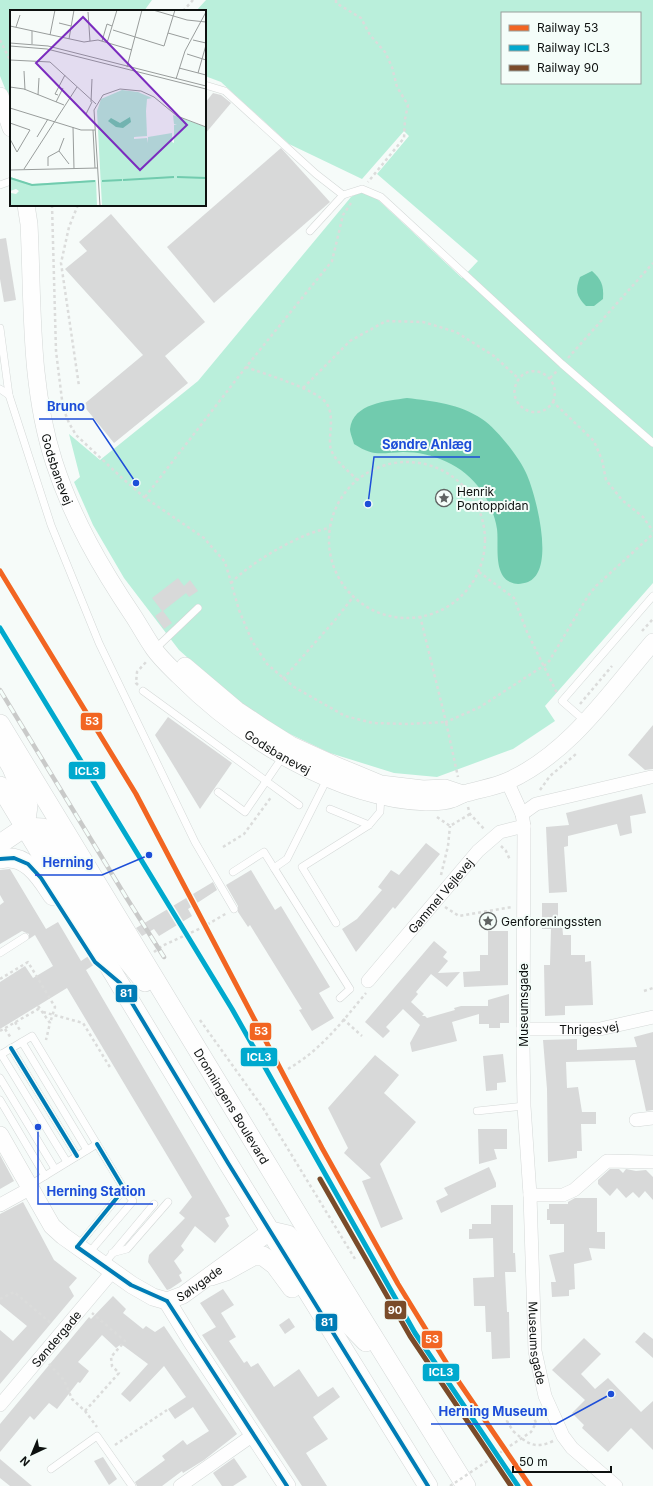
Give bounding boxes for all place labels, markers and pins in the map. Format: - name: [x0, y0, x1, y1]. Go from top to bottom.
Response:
- callout: Bruno: [39, 394, 93, 419]
- callout: Søndre Anlæg: [374, 432, 480, 457]
- place label: Henrik Pontoppidan: [457, 484, 529, 513]
- place icon: Henrik Pontoppidan: [434, 488, 454, 508]
- callout: Herning: [35, 850, 102, 875]
- place icon: Genforeningssten: [478, 911, 498, 931]
- place label: Genforeningssten: [501, 914, 602, 929]
- callout: Herning Station: [38, 1179, 153, 1204]
- callout: Herning Museum: [431, 1399, 556, 1424]

